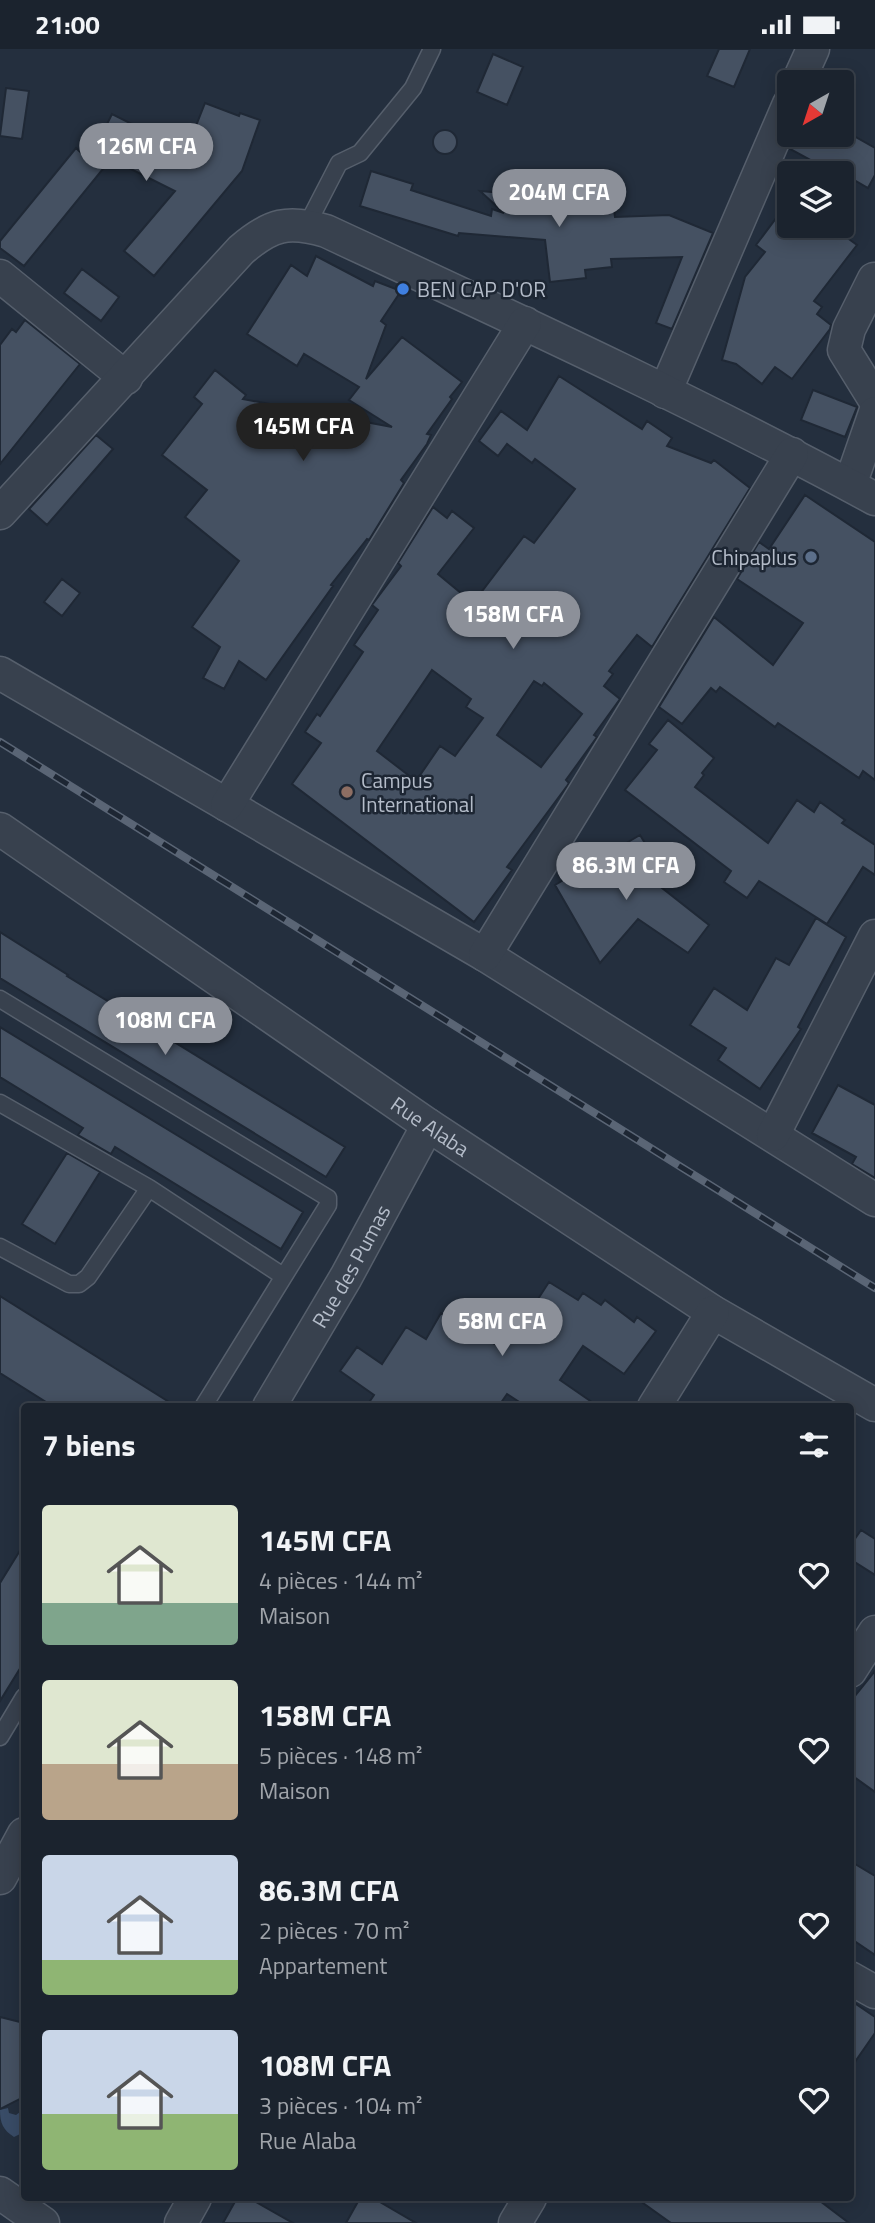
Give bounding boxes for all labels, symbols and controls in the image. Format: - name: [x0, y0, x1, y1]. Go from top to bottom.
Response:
- text: 21:00: [35, 5, 100, 44]
- north arrow: [777, 70, 854, 147]
- map controls: [777, 70, 854, 238]
- pin: 126M CFA: [74, 123, 218, 183]
- text: 126M CFA: [95, 128, 197, 163]
- button: layers: [777, 161, 854, 238]
- pin: 204M CFA: [487, 169, 631, 229]
- text: 204M CFA: [508, 174, 610, 209]
- place label: BEN CAP D'OR: [417, 273, 546, 305]
- marker: BEN CAP D'OR: [395, 281, 411, 297]
- pin: 145M CFA: [231, 403, 375, 463]
- text: 145M CFA: [252, 408, 354, 443]
- place label: Chipaplus: [711, 541, 797, 573]
- marker: Chipaplus: [803, 549, 819, 565]
- pin: 158M CFA: [441, 591, 585, 651]
- text: 158M CFA: [462, 596, 564, 631]
- place label: Campus International: [361, 764, 474, 820]
- marker: Campus International: [339, 784, 355, 800]
- pin: 86.3M CFA: [546, 843, 706, 902]
- text: 86.3M CFA: [572, 847, 680, 882]
- pin: 108M CFA: [93, 997, 237, 1057]
- text: 108M CFA: [114, 1002, 216, 1037]
- street label: Rue Alaba: [385, 1088, 476, 1164]
- street label: Rue des Pumas: [303, 1199, 398, 1334]
- pin: 58M CFA: [437, 1299, 567, 1358]
- text: 58M CFA: [458, 1303, 546, 1338]
- text: 7 biens: [42, 1422, 136, 1468]
- icon: filters: [795, 1426, 833, 1464]
- text: 145M CFA: [259, 1517, 391, 1563]
- icon: home: [98, 1533, 182, 1617]
- icon: heart: [795, 1556, 833, 1594]
- text: 4 pièces · 144 m²: [259, 1563, 422, 1598]
- text: Maison: [259, 1598, 330, 1633]
- text: 158M CFA: [259, 1692, 391, 1738]
- icon: home: [98, 1708, 182, 1792]
- icon: heart: [795, 1731, 833, 1769]
- text: 5 pièces · 148 m²: [259, 1738, 422, 1773]
- text: Maison: [259, 1773, 330, 1808]
- text: 86.3M CFA: [259, 1867, 399, 1913]
- icon: home: [98, 1883, 182, 1967]
- icon: heart: [795, 1906, 833, 1944]
- text: 2 pièces · 70 m²: [259, 1913, 410, 1948]
- text: Appartement: [259, 1948, 387, 1983]
- text: 108M CFA: [259, 2042, 391, 2088]
- icon: home: [98, 2058, 182, 2142]
- icon: heart: [795, 2081, 833, 2119]
- text: 3 pièces · 104 m²: [259, 2088, 422, 2123]
- text: Rue Alaba: [259, 2123, 356, 2158]

